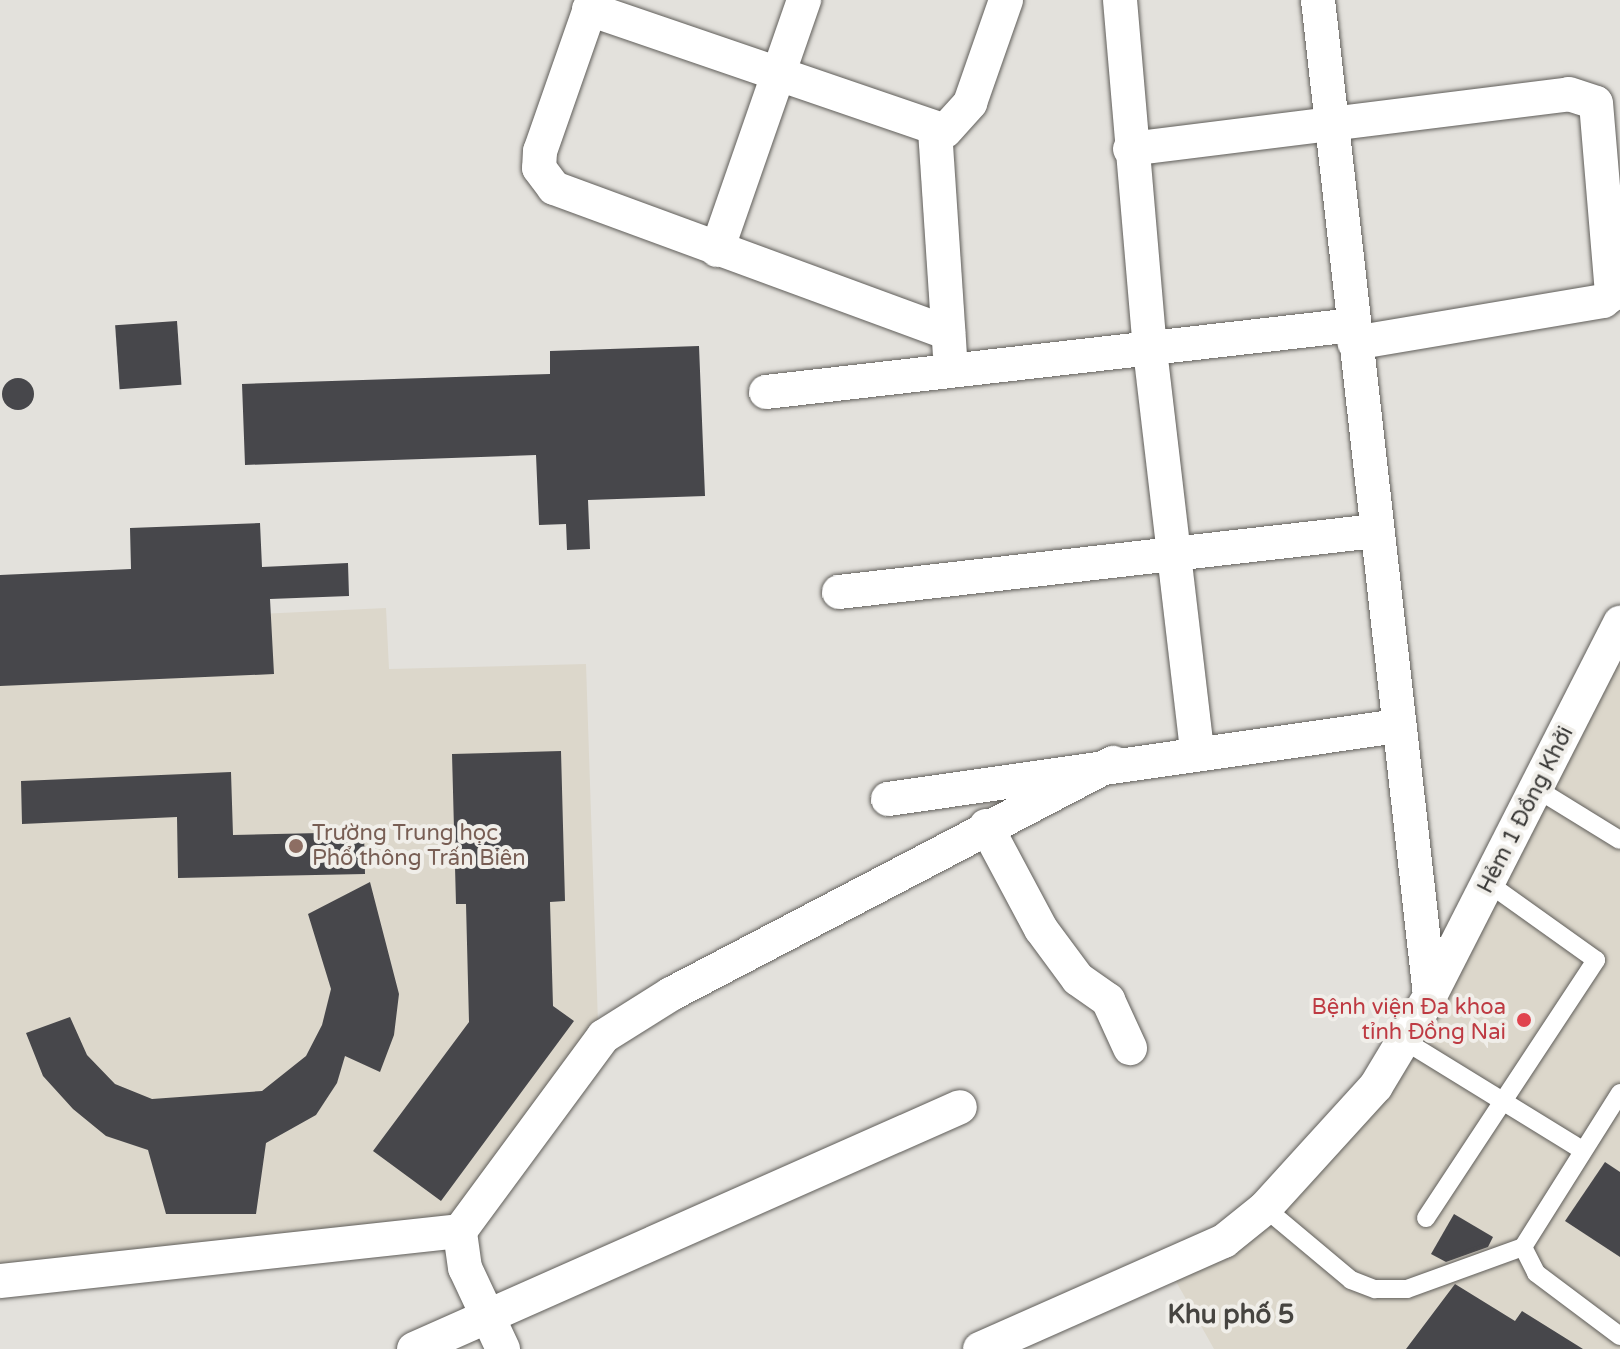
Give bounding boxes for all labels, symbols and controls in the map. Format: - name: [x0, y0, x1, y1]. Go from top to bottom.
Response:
- street label: Hẻm 1 Đồng Khởi: [1473, 722, 1579, 898]
- place label: Trường Trung học Phổ thông Trấn Biên: [312, 820, 526, 872]
- marker: Trường Trung học Phổ thông Trấn Biên: [287, 837, 305, 855]
- place label: Bệnh viện Đa khoa tỉnh Đồng Nai: [1312, 994, 1506, 1046]
- marker: Bệnh viện Đa khoa tỉnh Đồng Nai: [1513, 1009, 1535, 1031]
- district label: Khu phố 5: [1168, 1299, 1294, 1331]

